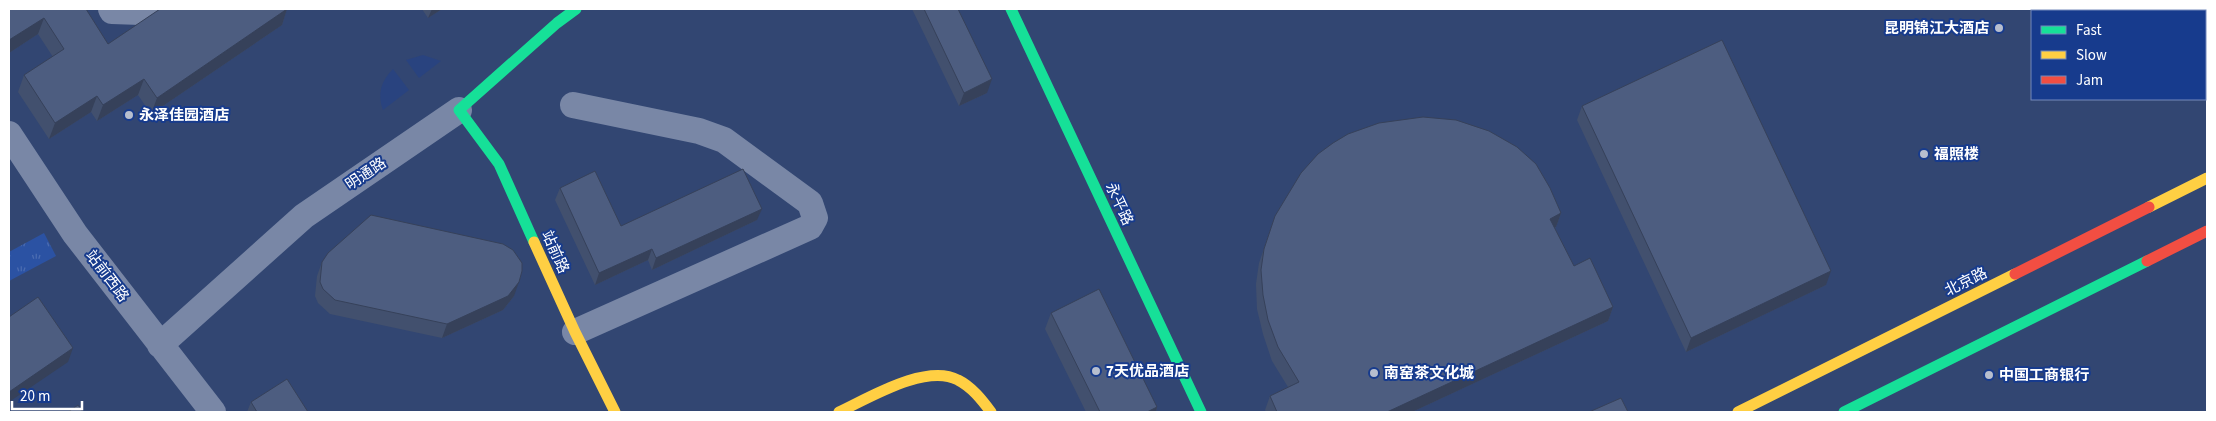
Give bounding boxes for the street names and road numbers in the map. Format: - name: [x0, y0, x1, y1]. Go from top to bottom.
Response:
- street label: 明通路: [341, 153, 391, 195]
- street label: 永平路: [1100, 179, 1138, 229]
- street label: 站前路: [536, 227, 574, 277]
- street label: 站前西路: [81, 246, 133, 306]
- street label: 北京路: [1941, 263, 1991, 301]

